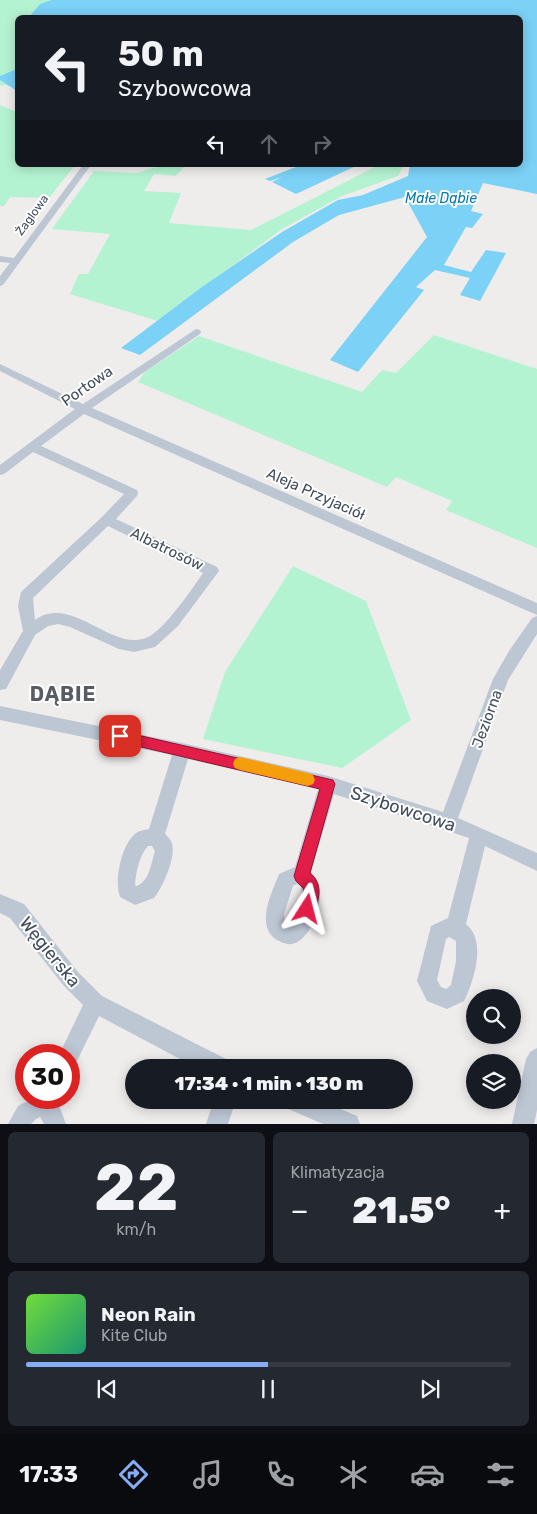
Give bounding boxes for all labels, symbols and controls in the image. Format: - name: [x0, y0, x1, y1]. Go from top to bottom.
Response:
- text: 50 m: [118, 33, 204, 75]
- icon: left: [35, 35, 100, 100]
- text: Szybowcowa: [118, 75, 252, 102]
- icon: left: [202, 130, 230, 158]
- icon: ahead: [255, 130, 283, 158]
- icon: right: [308, 130, 336, 158]
- water label: Małe Dąbie: [405, 190, 477, 207]
- street label: Żaglowa: [13, 192, 51, 238]
- street label: Portowa: [58, 362, 116, 410]
- street label: Aleja Przyjaciół: [264, 464, 368, 524]
- street label: Albatrosów: [128, 524, 206, 574]
- district label: DĄBIE: [30, 682, 96, 706]
- street label: Jeziorna: [468, 687, 506, 751]
- pin: [99, 715, 141, 757]
- icon: arrive: [106, 722, 134, 750]
- street label: Szybowcowa: [348, 782, 458, 836]
- position arrow: [280, 882, 332, 934]
- street label: Węgierska: [15, 912, 85, 992]
- map controls: [466, 989, 521, 1109]
- button: search: [466, 989, 521, 1044]
- speed limit sign: 30: [15, 1044, 80, 1109]
- button: layers: [466, 1054, 521, 1109]
- text: 17:34 · 1 min · 130 m: [175, 1072, 363, 1095]
- text: 22: [94, 1149, 179, 1226]
- text: Klimatyzacja: [291, 1163, 385, 1182]
- text: 21.5°: [352, 1187, 450, 1233]
- text: −: [291, 1194, 309, 1227]
- text: +: [494, 1194, 511, 1227]
- text: km/h: [116, 1220, 156, 1239]
- text: Neon Rain: [101, 1303, 196, 1326]
- text: Kite Club: [101, 1326, 167, 1345]
- icon: previous: [93, 1375, 121, 1403]
- icon: pause: [254, 1375, 282, 1403]
- icon: next: [416, 1375, 444, 1403]
- icon: directions: [116, 1457, 151, 1492]
- icon: music: [190, 1457, 225, 1492]
- icon: phone: [263, 1457, 298, 1492]
- icon: climate: [336, 1457, 371, 1492]
- icon: car: [410, 1457, 445, 1492]
- icon: filters: [483, 1457, 518, 1492]
- text: 17:33: [19, 1461, 78, 1488]

